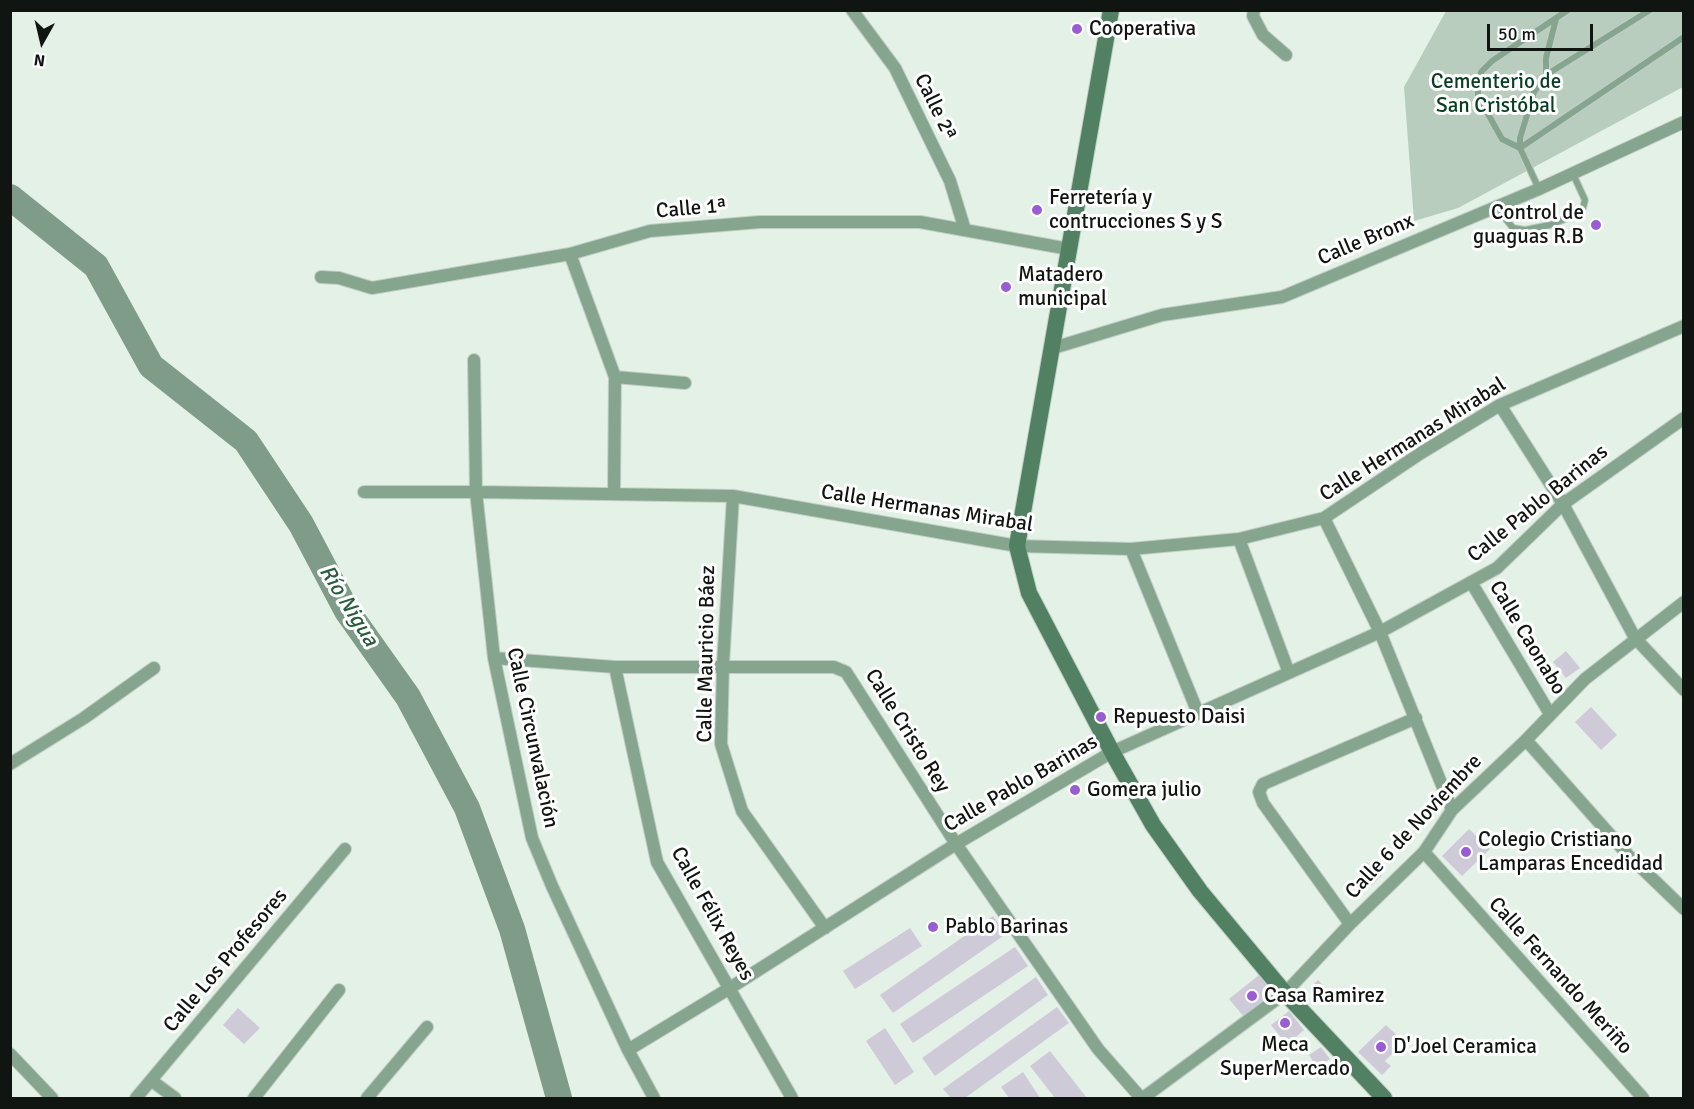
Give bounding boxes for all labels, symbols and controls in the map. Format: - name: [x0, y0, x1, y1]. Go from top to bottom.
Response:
- north arrow: [12, 12, 72, 72]
- scale bar: [1490, 12, 1596, 50]
- place label: Cooperativa: [1089, 16, 1196, 42]
- marker: Cooperativa: [1070, 22, 1084, 36]
- text: 50 m: [1498, 23, 1536, 45]
- text: N: [33, 49, 46, 71]
- park label: Cementerio de San Cristóbal: [1431, 69, 1561, 119]
- street label: Calle 2ª: [908, 70, 962, 144]
- place label: Ferretería y contrucciones S y S: [1049, 185, 1222, 235]
- street label: Calle 1ª: [655, 193, 727, 225]
- place label: Control de guaguas R.B: [1473, 200, 1584, 250]
- marker: Ferretería y contrucciones S y S: [1030, 203, 1044, 217]
- street label: Calle Bronx: [1314, 208, 1418, 272]
- marker: Control de guaguas R.B: [1589, 218, 1603, 232]
- place label: Matadero municipal: [1018, 262, 1107, 312]
- marker: Matadero municipal: [999, 280, 1013, 294]
- street label: Calle Hermanas Mirabal: [1315, 372, 1511, 508]
- street label: Calle Pablo Barinas: [1463, 440, 1613, 568]
- street label: Calle Hermanas Mirabal: [819, 480, 1035, 538]
- water label: Río Nigua: [313, 560, 383, 652]
- street label: Calle Mauricio Báez: [693, 565, 721, 743]
- street label: Calle Caonabo: [1483, 577, 1571, 699]
- street label: Calle Circunvalación: [501, 646, 563, 830]
- street label: Calle Cristo Rey: [859, 665, 955, 797]
- place label: Repuesto Daisi: [1113, 704, 1246, 730]
- marker: Repuesto Daisi: [1094, 710, 1108, 724]
- street label: Calle Pablo Barinas: [940, 730, 1102, 838]
- street label: Calle 6 de Noviembre: [1340, 749, 1488, 905]
- place label: Gomera julio: [1087, 777, 1202, 803]
- marker: Gomera julio: [1068, 783, 1082, 797]
- place label: Colegio Cristiano Lamparas Encedidad: [1478, 827, 1663, 877]
- street label: Calle Félix Reyes: [665, 843, 759, 985]
- marker: Colegio Cristiano Lamparas Encedidad: [1459, 845, 1473, 859]
- street label: Calle Los Profesores: [159, 884, 293, 1038]
- street label: Calle Fernando Meriño: [1483, 892, 1637, 1060]
- place label: Pablo Barinas: [945, 914, 1068, 940]
- marker: Pablo Barinas: [926, 920, 940, 934]
- place label: Casa Ramirez: [1264, 983, 1384, 1009]
- marker: Casa Ramirez: [1245, 989, 1259, 1003]
- marker: Meca SuperMercado: [1278, 1016, 1292, 1030]
- place label: Meca SuperMercado: [1220, 1032, 1350, 1082]
- place label: D'Joel Ceramica: [1393, 1034, 1537, 1060]
- marker: D'Joel Ceramica: [1374, 1040, 1388, 1054]

